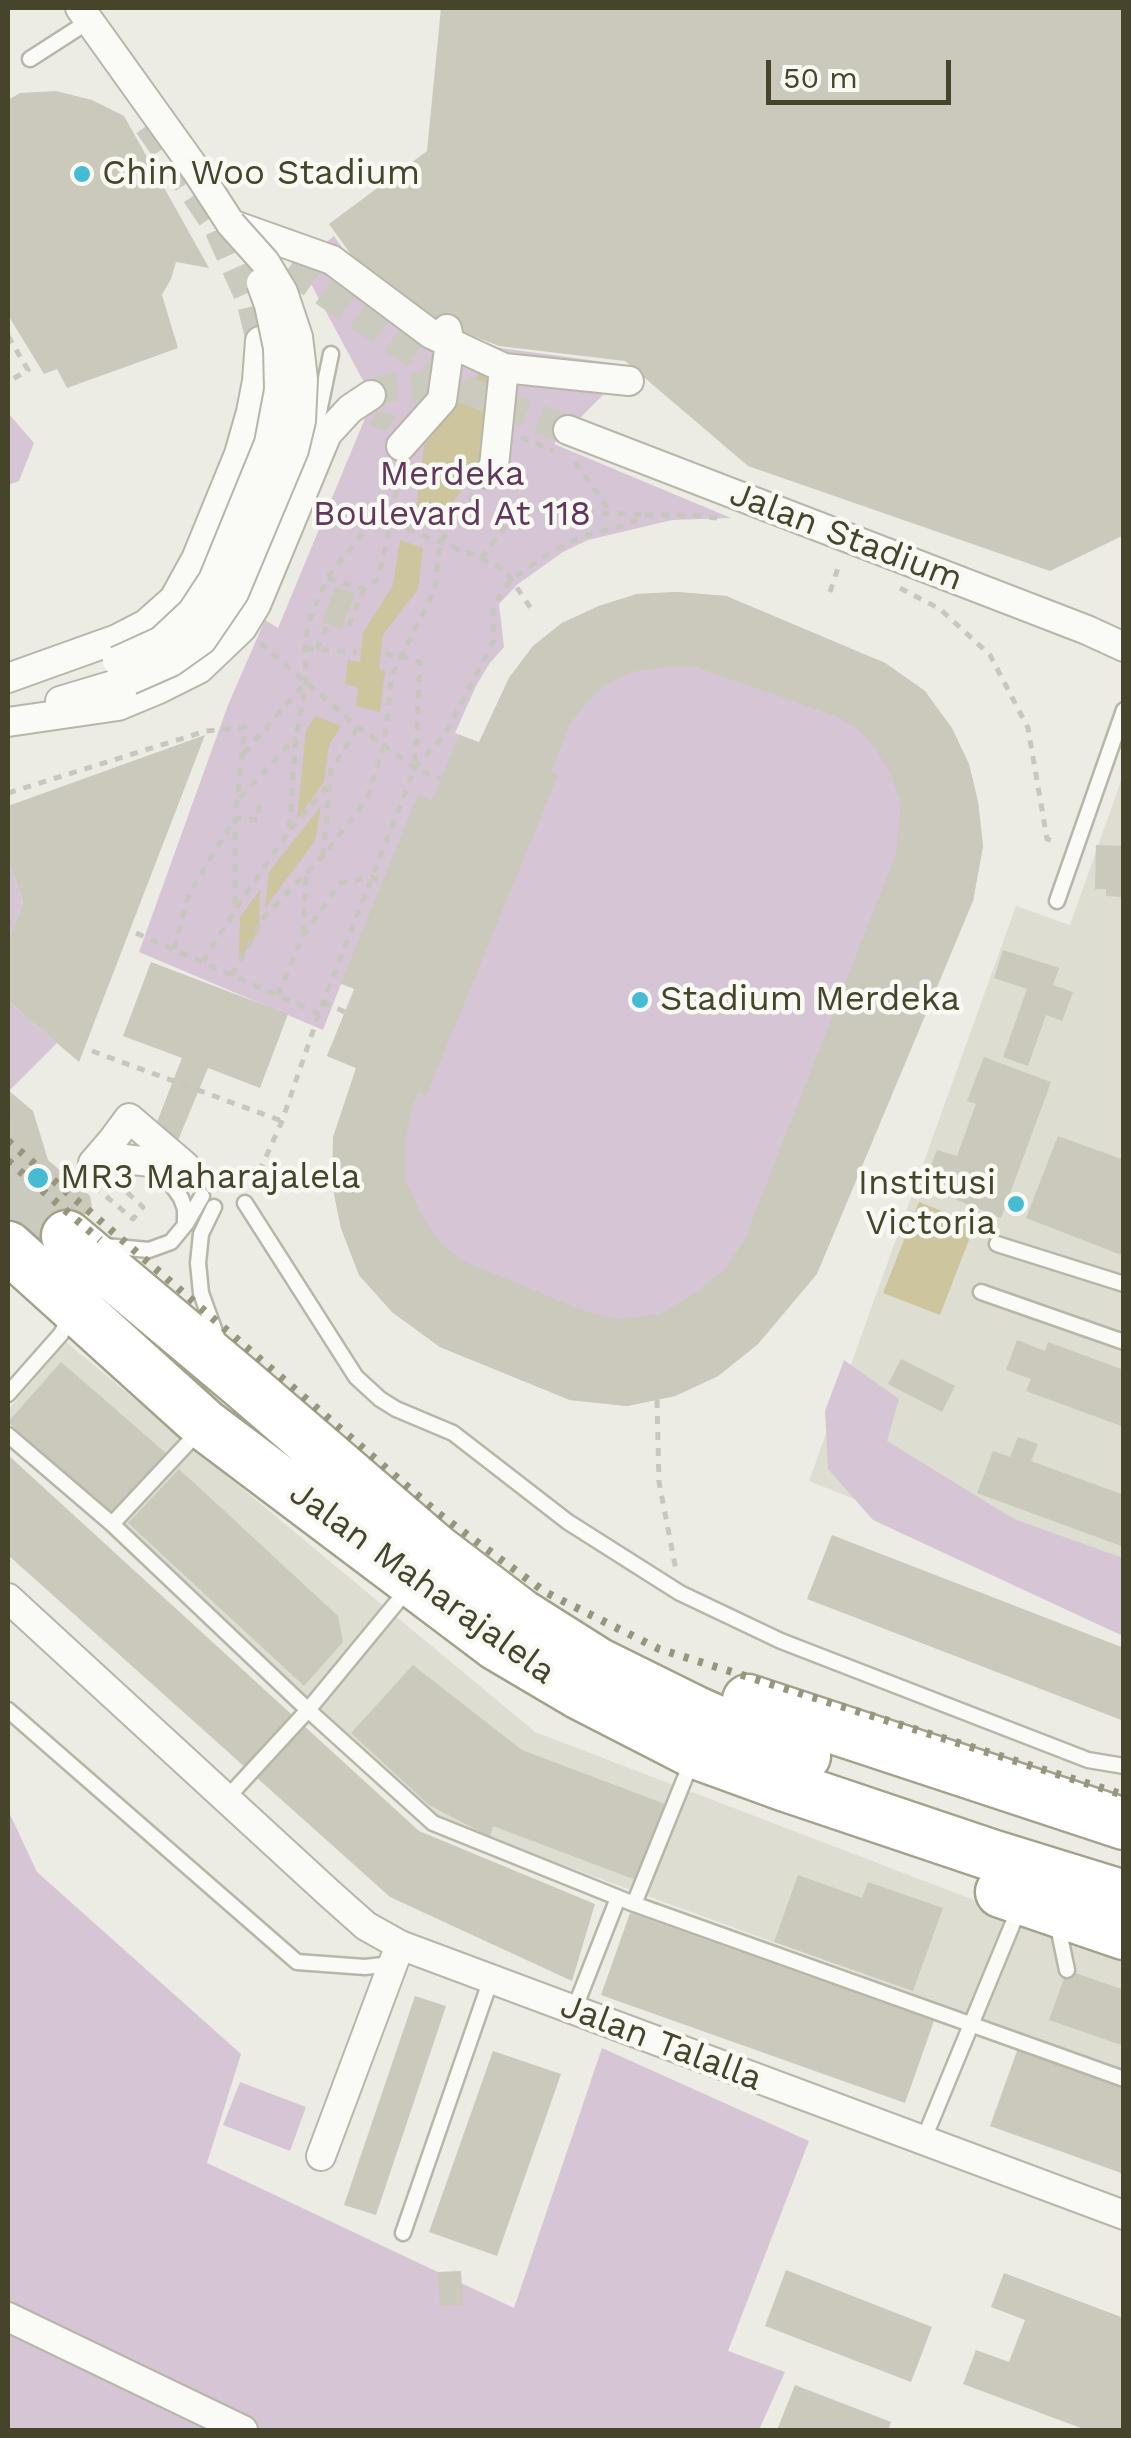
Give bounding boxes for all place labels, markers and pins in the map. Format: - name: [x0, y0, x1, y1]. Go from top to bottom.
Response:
- place label: Chin Woo Stadium: [102, 153, 420, 195]
- marker: Chin Woo Stadium: [71, 163, 93, 185]
- place label: Stadium Merdeka: [660, 979, 960, 1021]
- marker: Stadium Merdeka: [629, 989, 651, 1011]
- place label: MR3 Maharajalela: [60, 1157, 361, 1199]
- place label: Institusi Victoria: [858, 1163, 996, 1245]
- marker: MR3 Maharajalela: [25, 1165, 51, 1191]
- marker: Institusi Victoria: [1005, 1193, 1027, 1215]

